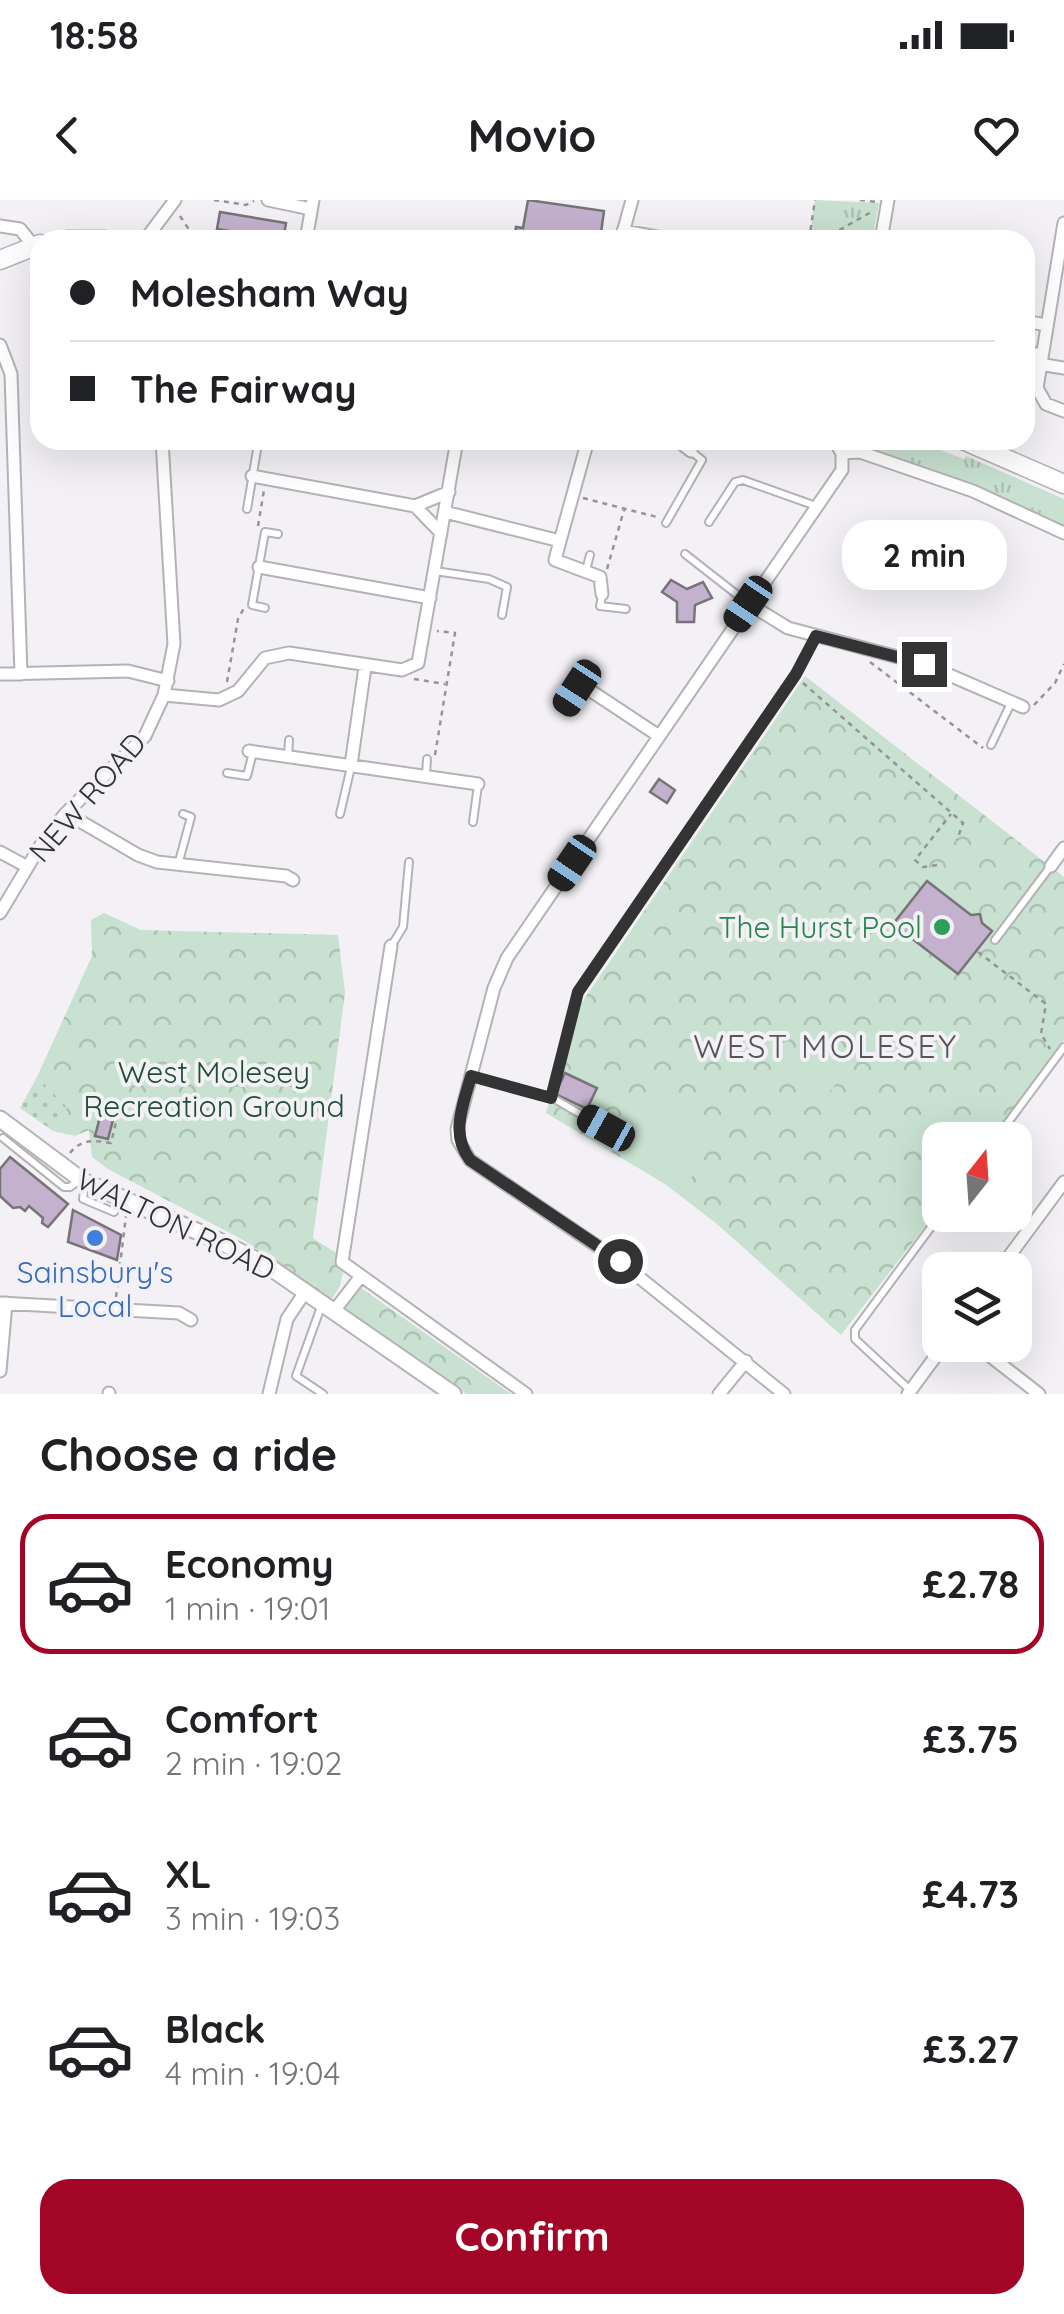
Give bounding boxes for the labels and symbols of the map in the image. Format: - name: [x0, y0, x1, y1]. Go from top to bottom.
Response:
- callout: 2 min: [842, 519, 1006, 589]
- car: [719, 571, 777, 637]
- route end: [902, 642, 947, 687]
- car: [548, 655, 606, 721]
- street label: NEW ROAD: [20, 724, 154, 870]
- car: [543, 830, 601, 896]
- place label: The Hurst Pool: [718, 908, 922, 946]
- marker: The Hurst Pool: [931, 916, 953, 938]
- district label: WEST MOLESEY: [693, 1026, 959, 1066]
- park label: West Molesey Recreation Ground: [83, 1053, 345, 1125]
- car: [572, 1100, 640, 1156]
- north arrow: [922, 1122, 1032, 1232]
- street label: WALTON ROAD: [71, 1160, 281, 1288]
- marker: Sainsbury's Local: [84, 1227, 106, 1249]
- route start: [598, 1239, 643, 1284]
- place label: Sainsbury's Local: [17, 1253, 173, 1325]

